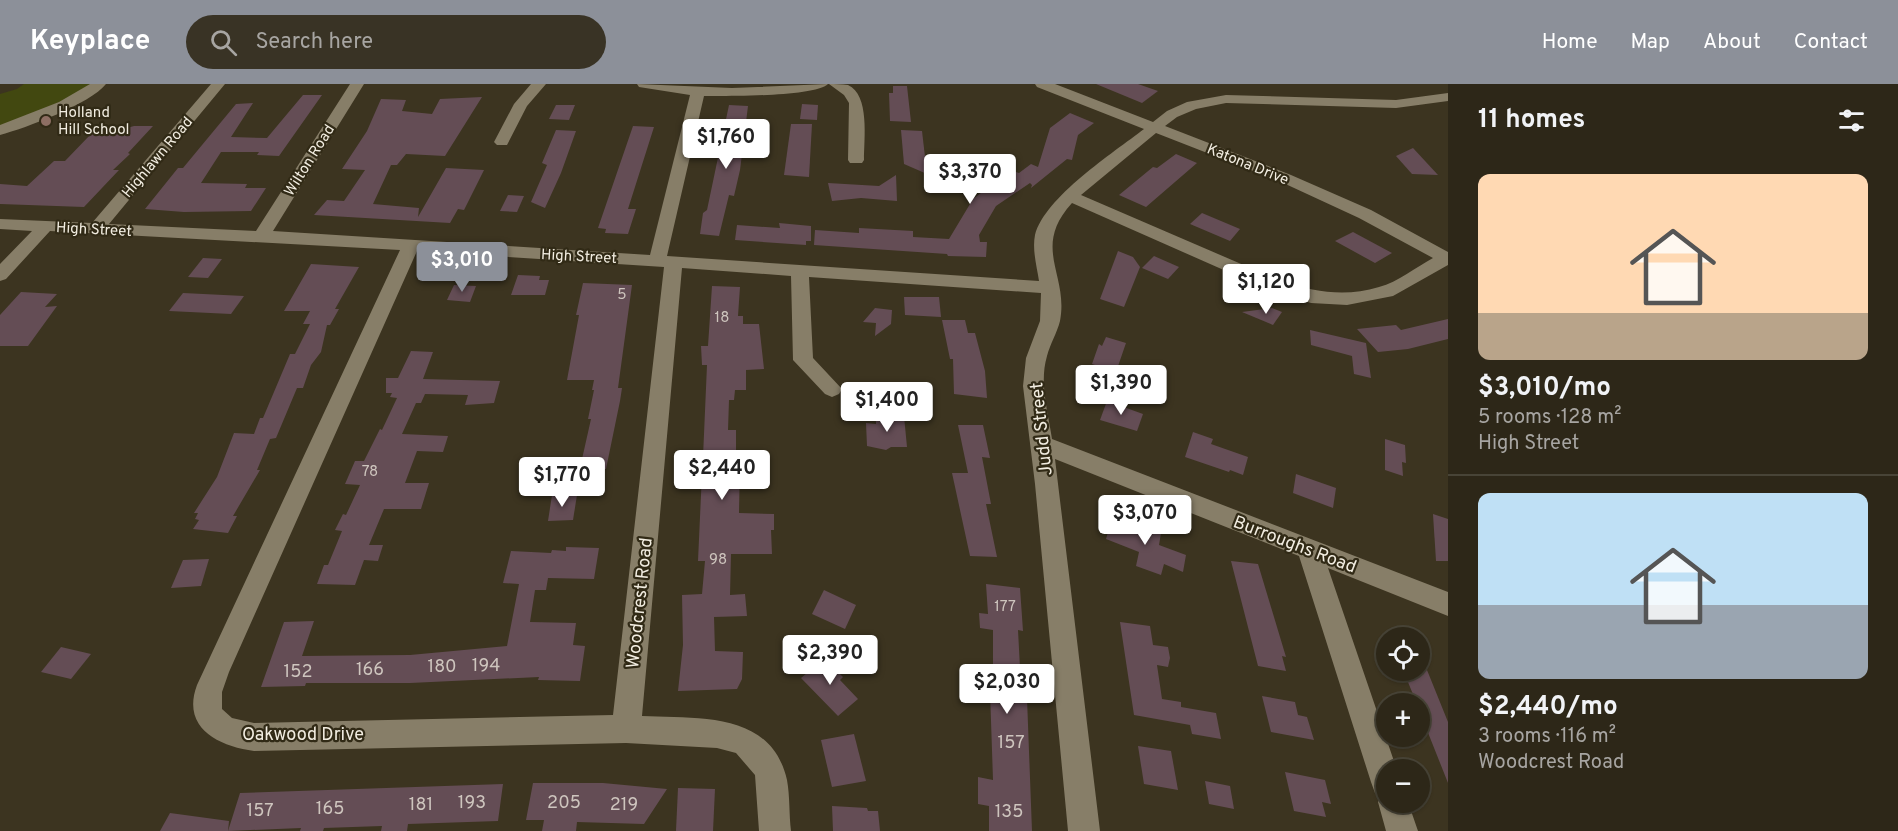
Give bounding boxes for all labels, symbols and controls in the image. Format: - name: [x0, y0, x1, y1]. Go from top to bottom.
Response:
- search box: [186, 15, 606, 69]
- text: Keyplace: [30, 24, 150, 60]
- icon: search: [207, 26, 240, 59]
- text: Search here: [255, 29, 373, 56]
- text: Home: [1542, 29, 1598, 56]
- text: Map: [1631, 29, 1670, 56]
- text: About: [1703, 29, 1761, 56]
- text: Contact: [1794, 29, 1868, 56]
- place label: Holland Hill School: [58, 104, 130, 140]
- text: 11 homes: [1478, 104, 1585, 137]
- icon: filters: [1835, 104, 1868, 137]
- street label: Highlawn Road: [119, 113, 198, 202]
- marker: Holland Hill School: [39, 114, 53, 128]
- pin: $1,760: [677, 119, 775, 170]
- street label: Wilton Road: [281, 121, 340, 200]
- text: $1,760: [697, 125, 755, 151]
- street label: Katona Drive: [1204, 140, 1291, 190]
- pin: $3,370: [921, 154, 1019, 205]
- text: $3,370: [938, 160, 1002, 186]
- icon: home: [1619, 213, 1727, 321]
- street label: High Street: [55, 219, 132, 242]
- pin: $3,010: [413, 242, 511, 293]
- street label: High Street: [540, 246, 617, 269]
- text: $3,010: [431, 248, 493, 274]
- pin: $1,120: [1217, 264, 1315, 315]
- text: $1,120: [1237, 270, 1295, 296]
- house number: 5: [617, 286, 627, 305]
- house number: 18: [715, 309, 729, 328]
- pin: $1,390: [1072, 365, 1170, 416]
- text: $1,390: [1090, 371, 1152, 397]
- text: $3,010/mo: [1478, 372, 1611, 405]
- street label: Judd Street: [1026, 381, 1059, 477]
- pin: $1,400: [838, 382, 936, 433]
- text: $1,400: [855, 388, 919, 414]
- text: 5 rooms · 128 m²: [1478, 405, 1621, 431]
- text: High Street: [1478, 431, 1579, 457]
- pin: $2,440: [673, 450, 771, 501]
- text: $2,440: [688, 456, 756, 482]
- pin: $1,770: [513, 457, 611, 508]
- house number: 78: [362, 463, 378, 482]
- text: $1,770: [533, 463, 591, 489]
- pin: $3,070: [1096, 495, 1194, 546]
- text: $3,070: [1112, 501, 1178, 527]
- street label: Burroughs Road: [1230, 511, 1359, 579]
- icon: home: [1619, 532, 1727, 640]
- street label: Woodcrest Road: [622, 537, 659, 670]
- house number: 98: [709, 551, 727, 570]
- house number: 177: [994, 598, 1016, 617]
- map controls: [1376, 627, 1430, 813]
- button: locate: [1376, 627, 1430, 681]
- pin: $2,390: [781, 635, 879, 686]
- text: $2,390: [797, 641, 863, 667]
- house number: 194: [472, 655, 500, 678]
- house number: 180: [427, 656, 457, 679]
- house number: 166: [356, 659, 384, 682]
- house number: 152: [284, 661, 312, 684]
- pin: $2,030: [958, 664, 1056, 715]
- text: $2,030: [973, 670, 1041, 696]
- text: $2,440/mo: [1478, 691, 1618, 724]
- button: +: [1376, 693, 1430, 747]
- street label: Oakwood Drive: [242, 724, 364, 747]
- text: 3 rooms · 116 m²: [1478, 724, 1616, 750]
- house number: 157: [997, 732, 1025, 755]
- text: Woodcrest Road: [1478, 750, 1624, 776]
- button: −: [1376, 759, 1430, 813]
- house number: 193: [458, 792, 486, 815]
- house number: 205: [547, 792, 581, 815]
- house number: 181: [409, 794, 433, 817]
- house number: 219: [610, 794, 638, 817]
- house number: 165: [316, 798, 344, 821]
- house number: 157: [246, 800, 274, 823]
- house number: 135: [995, 801, 1023, 824]

